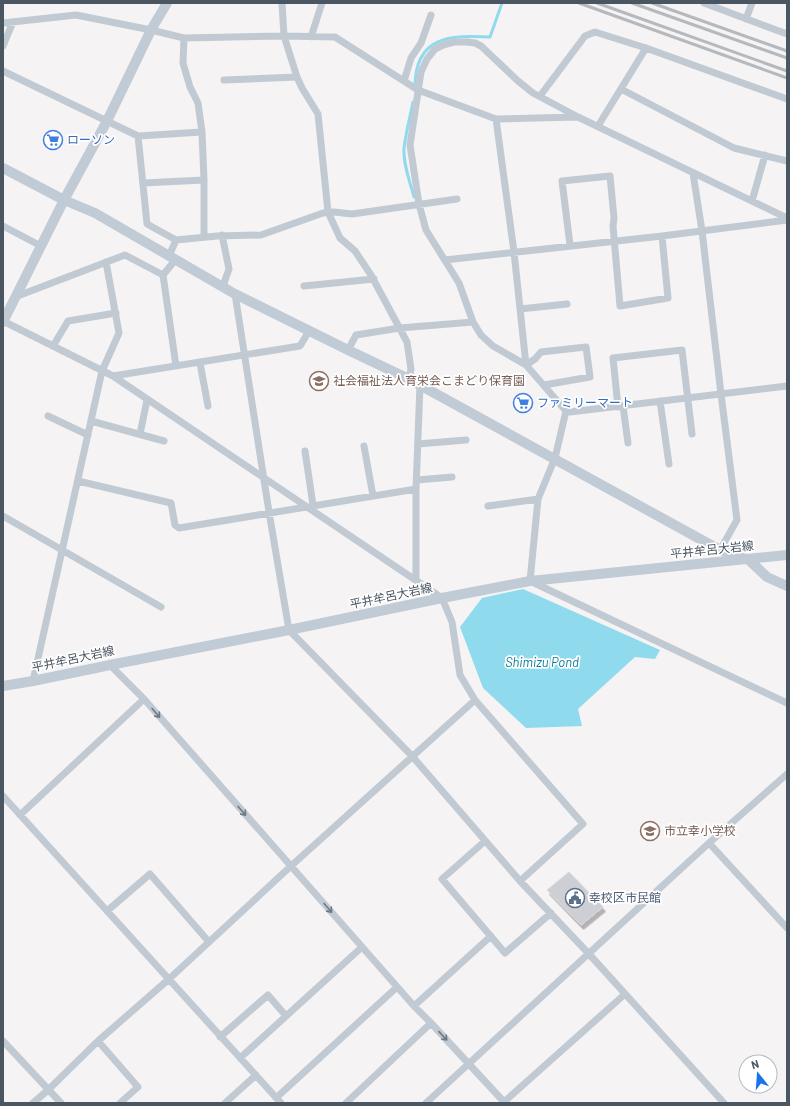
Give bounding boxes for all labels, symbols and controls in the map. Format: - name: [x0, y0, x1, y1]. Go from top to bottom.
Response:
- supermarket icon: ローソン: [42, 129, 64, 151]
- place label: ローソン: [67, 132, 115, 146]
- school or university icon: 社会福祉法人育栄会こまどり保育園: [308, 370, 330, 392]
- place label: 社会福祉法人育栄会こまどり保育園: [333, 373, 525, 387]
- supermarket icon: ファミリーマート: [512, 392, 534, 414]
- place label: ファミリーマート: [537, 395, 633, 409]
- street label: 平井牟呂大岩線: [669, 538, 754, 560]
- street label: 平井牟呂大岩線: [348, 579, 433, 611]
- street label: 平井牟呂大岩線: [30, 642, 115, 674]
- water label: Shimizu Pond: [505, 654, 579, 670]
- one-way arrow: [152, 708, 161, 718]
- one-way arrow: [237, 806, 247, 816]
- school or university icon: 市立幸小学校: [639, 820, 661, 842]
- place label: 市立幸小学校: [664, 823, 736, 837]
- public building icon: 幸校区市民館: [564, 887, 586, 909]
- place label: 幸校区市民館: [589, 890, 661, 904]
- one-way arrow: [323, 903, 332, 913]
- one-way arrow: [439, 1031, 448, 1041]
- north arrow: [738, 1054, 778, 1094]
- text: N: [750, 1057, 760, 1071]

